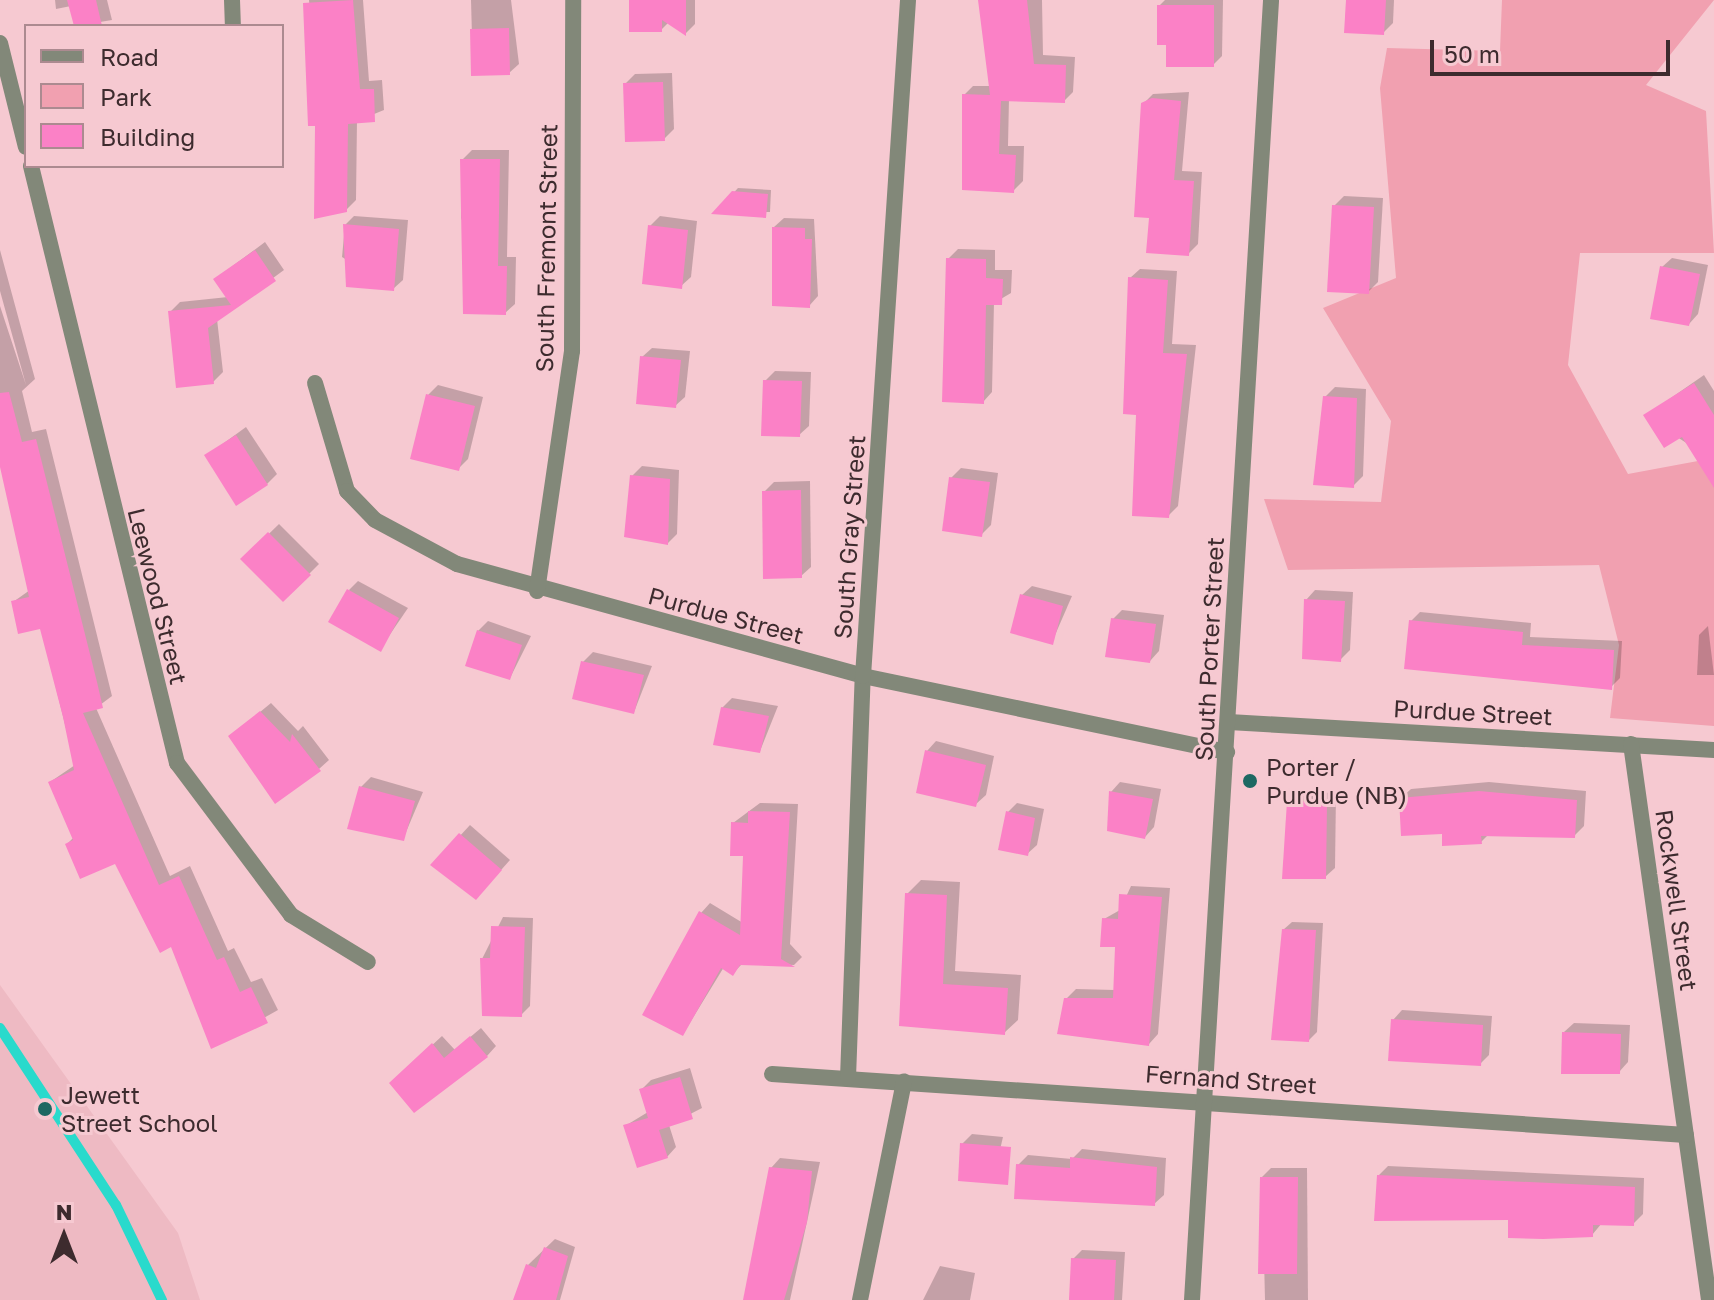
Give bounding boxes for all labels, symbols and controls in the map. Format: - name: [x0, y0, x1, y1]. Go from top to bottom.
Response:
- legend: [24, 24, 284, 168]
- scale bar: [1434, 24, 1674, 74]
- text: 50 m: [1444, 39, 1500, 68]
- text: Road: [100, 42, 159, 71]
- text: Park: [100, 82, 152, 111]
- text: Building: [100, 122, 195, 151]
- street label: South Fremont Street: [529, 123, 563, 373]
- street label: South Gray Street: [828, 434, 870, 640]
- street label: Leewood Street: [122, 505, 194, 687]
- street label: South Porter Street: [1189, 536, 1229, 762]
- street label: Purdue Street: [645, 580, 807, 650]
- street label: Purdue Street: [1393, 693, 1553, 731]
- place label: Porter / Purdue (NB): [1266, 753, 1407, 809]
- marker: Porter / Purdue (NB): [1241, 772, 1259, 790]
- street label: Rockwell Street: [1650, 807, 1704, 993]
- street label: Fernand Street: [1144, 1059, 1318, 1099]
- place label: Jewett Street School: [61, 1081, 218, 1137]
- marker: Jewett Street School: [36, 1100, 54, 1118]
- north arrow: [24, 1196, 104, 1276]
- text: N: [56, 1198, 72, 1225]

